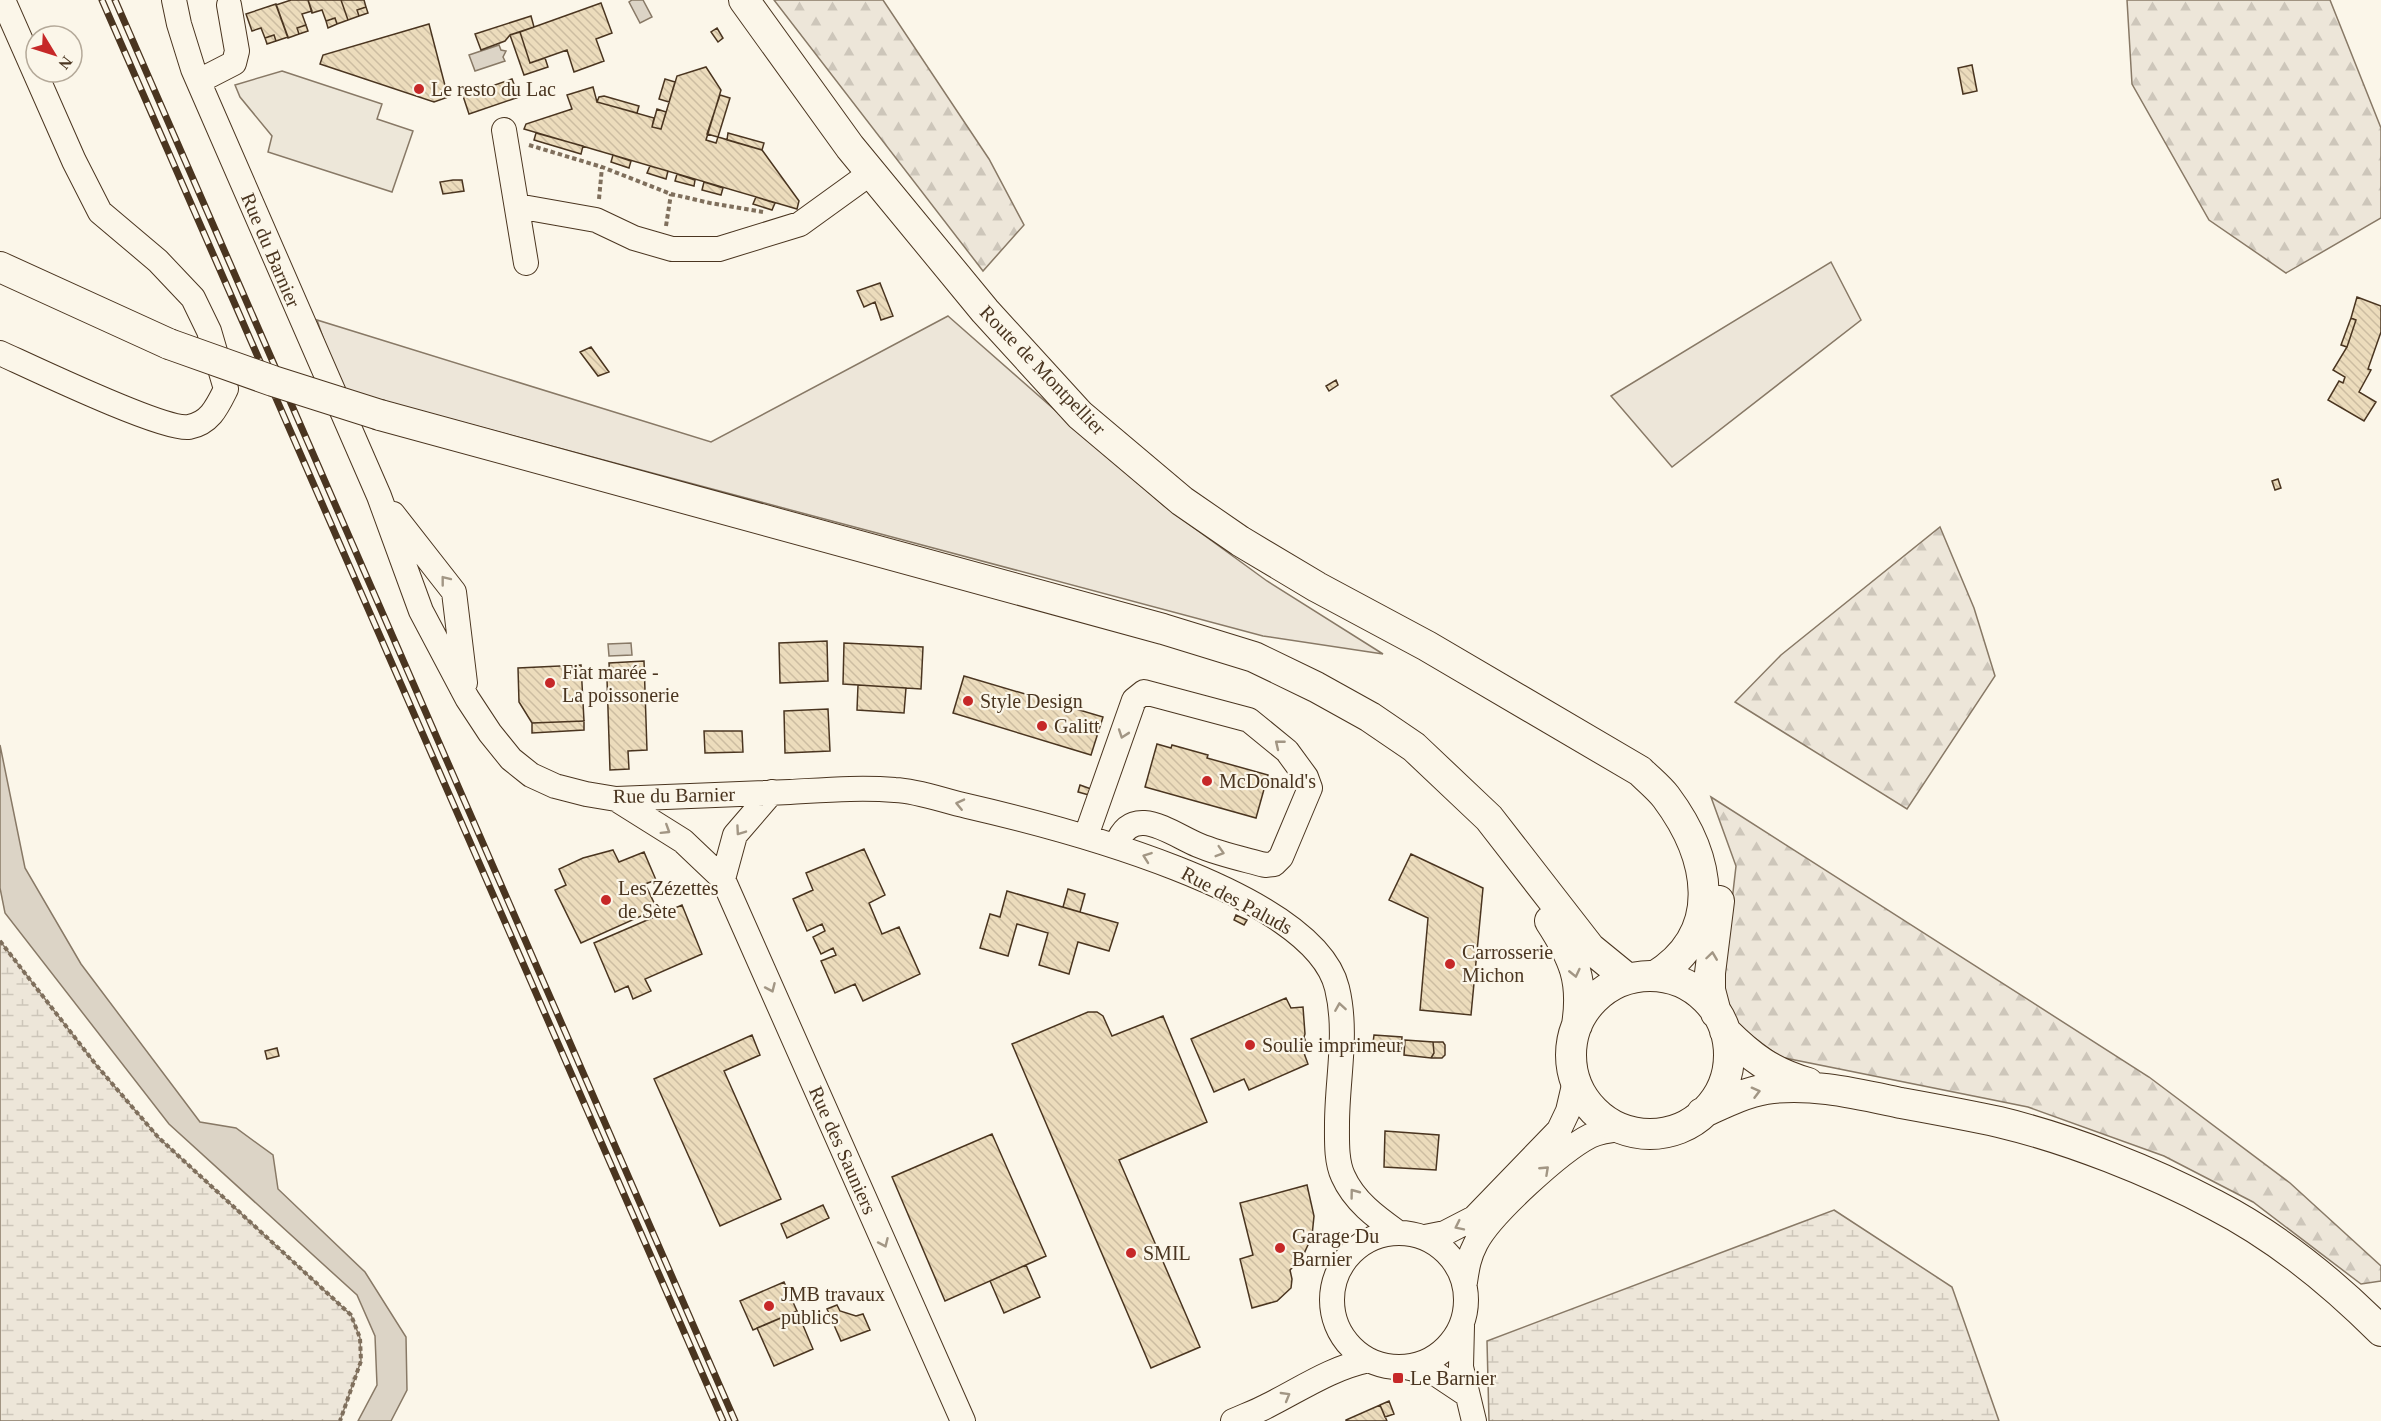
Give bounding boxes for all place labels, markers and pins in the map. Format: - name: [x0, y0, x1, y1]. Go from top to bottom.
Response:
- place label: Le resto du Lac: [431, 78, 556, 100]
- marker: Le resto du Lac: [412, 82, 426, 96]
- place label: Fiat marée - La poissonerie: [562, 661, 679, 707]
- marker: Fiat marée - La poissonerie: [543, 676, 557, 690]
- place label: Style Design: [980, 690, 1083, 713]
- marker: Style Design: [961, 694, 975, 708]
- place label: Galitt: [1054, 715, 1100, 737]
- marker: Galitt: [1035, 719, 1049, 733]
- place label: McDonald's: [1219, 770, 1316, 792]
- marker: McDonald's: [1200, 774, 1214, 788]
- place label: Les Zézettes de Sète: [618, 877, 719, 922]
- marker: Les Zézettes de Sète: [599, 893, 613, 907]
- place label: Carrosserie Michon: [1462, 941, 1553, 986]
- marker: Carrosserie Michon: [1443, 957, 1457, 971]
- place label: Soulie imprimeur: [1262, 1034, 1403, 1057]
- marker: Soulie imprimeur: [1243, 1038, 1257, 1052]
- place label: Garage Du Barnier: [1292, 1225, 1379, 1270]
- marker: Garage Du Barnier: [1273, 1241, 1287, 1255]
- place label: SMIL: [1143, 1242, 1191, 1264]
- marker: SMIL: [1124, 1246, 1138, 1260]
- place label: JMB travaux publics: [781, 1283, 885, 1329]
- marker: JMB travaux publics: [762, 1299, 776, 1313]
- place label: Le Barnier: [1410, 1367, 1496, 1389]
- marker: Le Barnier: [1391, 1371, 1405, 1385]

